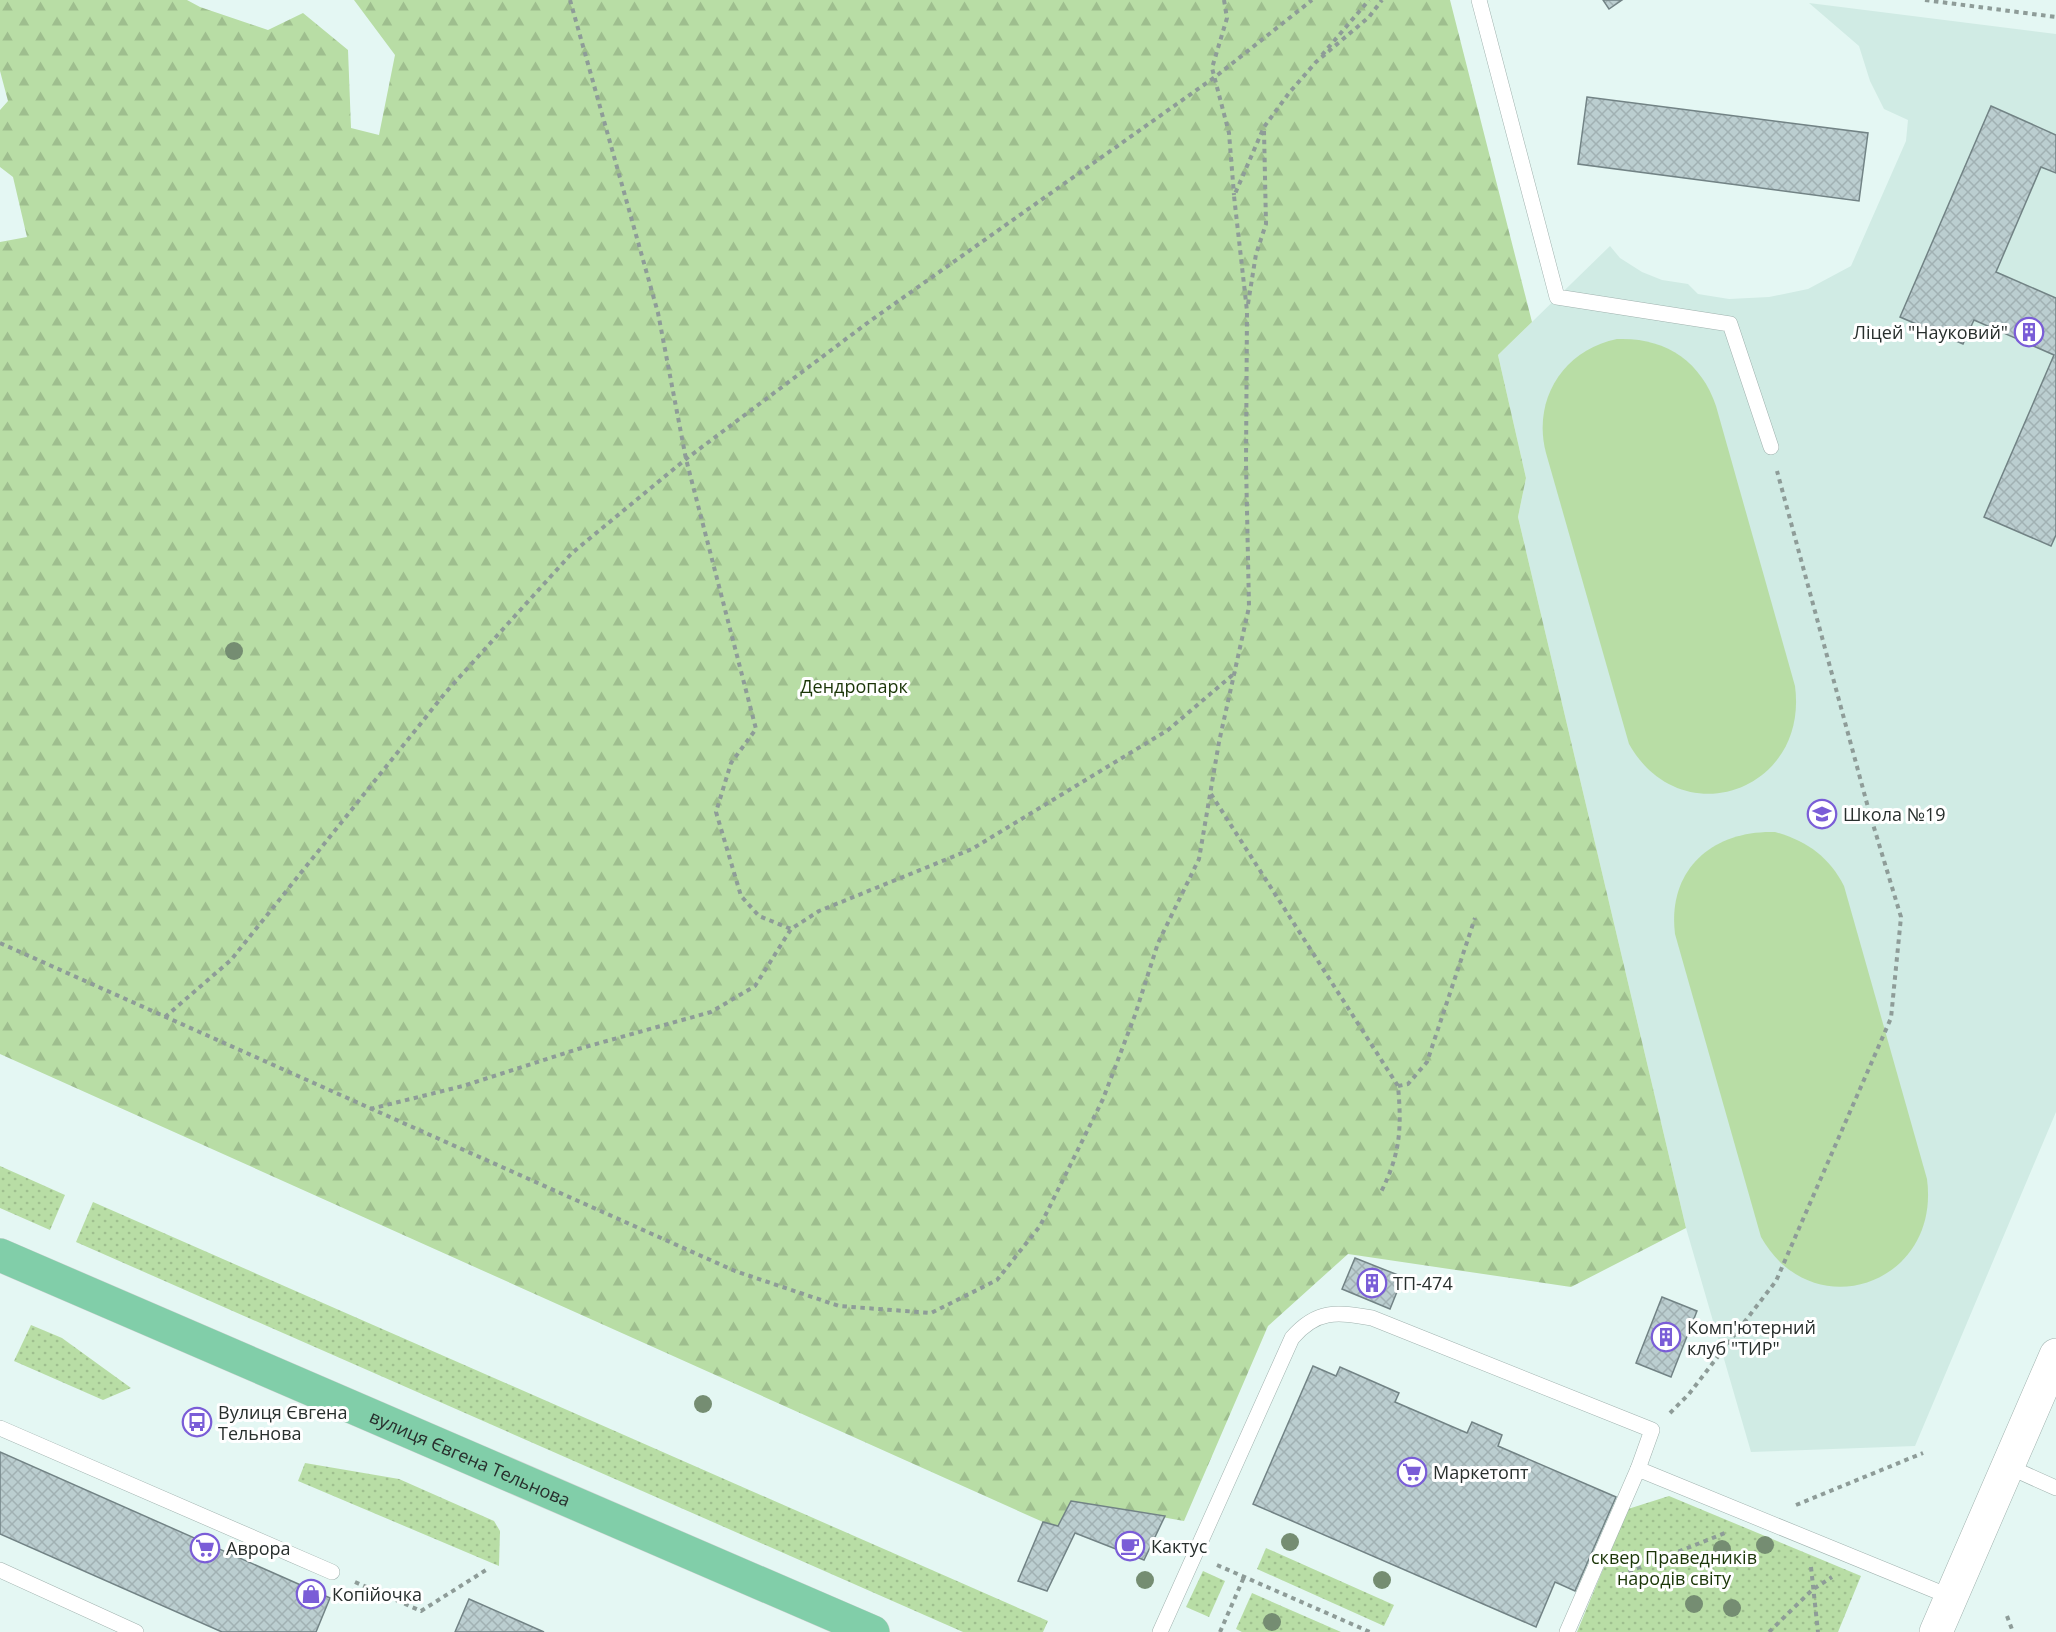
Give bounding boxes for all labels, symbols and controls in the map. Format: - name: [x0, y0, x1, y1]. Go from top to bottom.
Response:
- building icon: Ліцей "Науковий": [2013, 316, 2045, 348]
- place label: Ліцей "Науковий": [1853, 320, 2008, 344]
- park label: Дендропарк: [800, 674, 908, 698]
- school or university icon: Школа №19: [1806, 798, 1838, 830]
- place label: Школа №19: [1843, 802, 1946, 826]
- building icon: ТП-474: [1356, 1267, 1388, 1299]
- place label: ТП-474: [1393, 1271, 1453, 1295]
- place label: Комп'ютерний клуб "ТИР": [1687, 1315, 1816, 1360]
- building icon: Комп'ютерний клуб "ТИР": [1650, 1321, 1682, 1353]
- place label: Вулиця Євгена Тельнова: [218, 1400, 347, 1445]
- street label: вулиця Євгена Тельнова: [366, 1404, 574, 1512]
- bus stop icon: Вулиця Євгена Тельнова: [181, 1406, 213, 1438]
- supermarket icon: Маркетопт: [1396, 1456, 1428, 1488]
- place label: Маркетопт: [1433, 1460, 1529, 1484]
- cafe icon: Кактус: [1114, 1530, 1146, 1562]
- supermarket icon: Аврора: [189, 1532, 221, 1564]
- place label: Кактус: [1151, 1534, 1208, 1558]
- place label: Аврора: [226, 1536, 291, 1560]
- park label: сквер Праведників народів світу: [1591, 1545, 1757, 1590]
- shop icon: Копійочка: [295, 1578, 327, 1610]
- place label: Копійочка: [332, 1582, 422, 1606]

